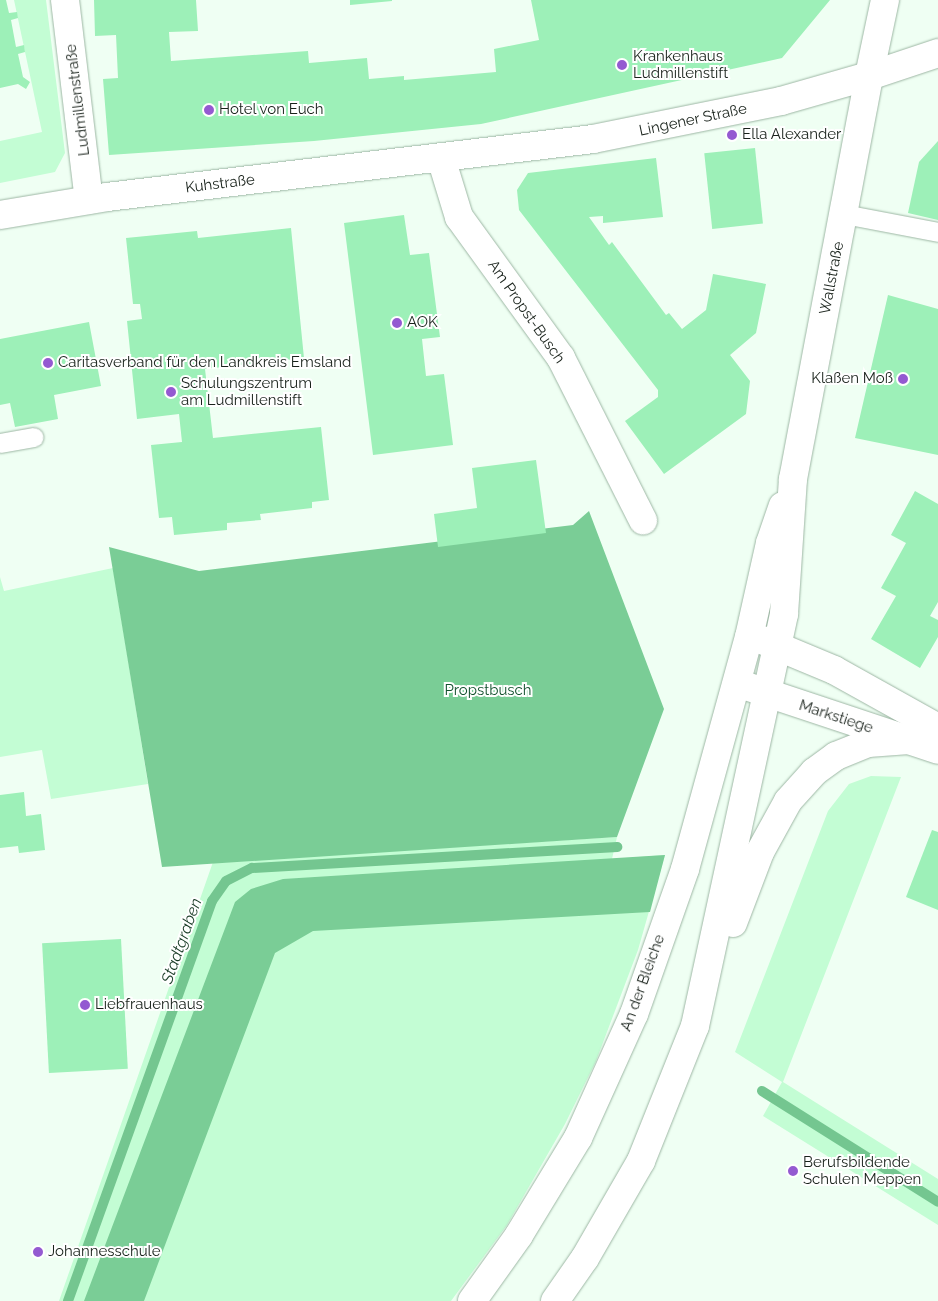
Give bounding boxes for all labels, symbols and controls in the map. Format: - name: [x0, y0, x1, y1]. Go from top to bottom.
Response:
- street label: Ludmillenstraße: [62, 43, 94, 157]
- place label: Krankenhaus Ludmillenstift: [633, 47, 728, 82]
- marker: Krankenhaus Ludmillenstift: [615, 58, 629, 72]
- street label: Lingener Straße: [637, 100, 749, 140]
- place label: Hotel von Euch: [219, 101, 324, 119]
- marker: Hotel von Euch: [203, 104, 215, 116]
- place label: Ella Alexander: [742, 126, 842, 144]
- marker: Ella Alexander: [726, 129, 738, 141]
- street label: Kuhstraße: [184, 171, 256, 197]
- street label: Wallstraße: [816, 240, 848, 316]
- street label: Am Propst-Busch: [484, 257, 568, 367]
- place label: AOK: [407, 314, 438, 332]
- marker: AOK: [391, 317, 403, 329]
- place label: Caritasverband für den Landkreis Emsland: [58, 354, 352, 372]
- marker: Caritasverband für den Landkreis Emsland: [42, 357, 54, 369]
- place label: Klaßen Moß: [811, 370, 893, 388]
- marker: Klaßen Moß: [897, 373, 909, 385]
- place label: Schulungszentrum am Ludmillenstift: [181, 374, 312, 409]
- marker: Schulungszentrum am Ludmillenstift: [165, 386, 177, 398]
- park label: Propstbusch: [444, 682, 532, 700]
- street label: Markstiege: [797, 697, 875, 737]
- water label: Stadtgraben: [158, 896, 206, 986]
- street label: An der Bleiche: [617, 932, 669, 1034]
- place label: Liebfrauenhaus: [95, 996, 203, 1014]
- marker: Liebfrauenhaus: [79, 999, 91, 1011]
- place label: Berufsbildende Schulen Meppen: [803, 1153, 921, 1188]
- marker: Berufsbildende Schulen Meppen: [787, 1165, 799, 1177]
- place label: Johannesschule: [48, 1243, 160, 1261]
- marker: Johannesschule: [32, 1246, 44, 1258]

